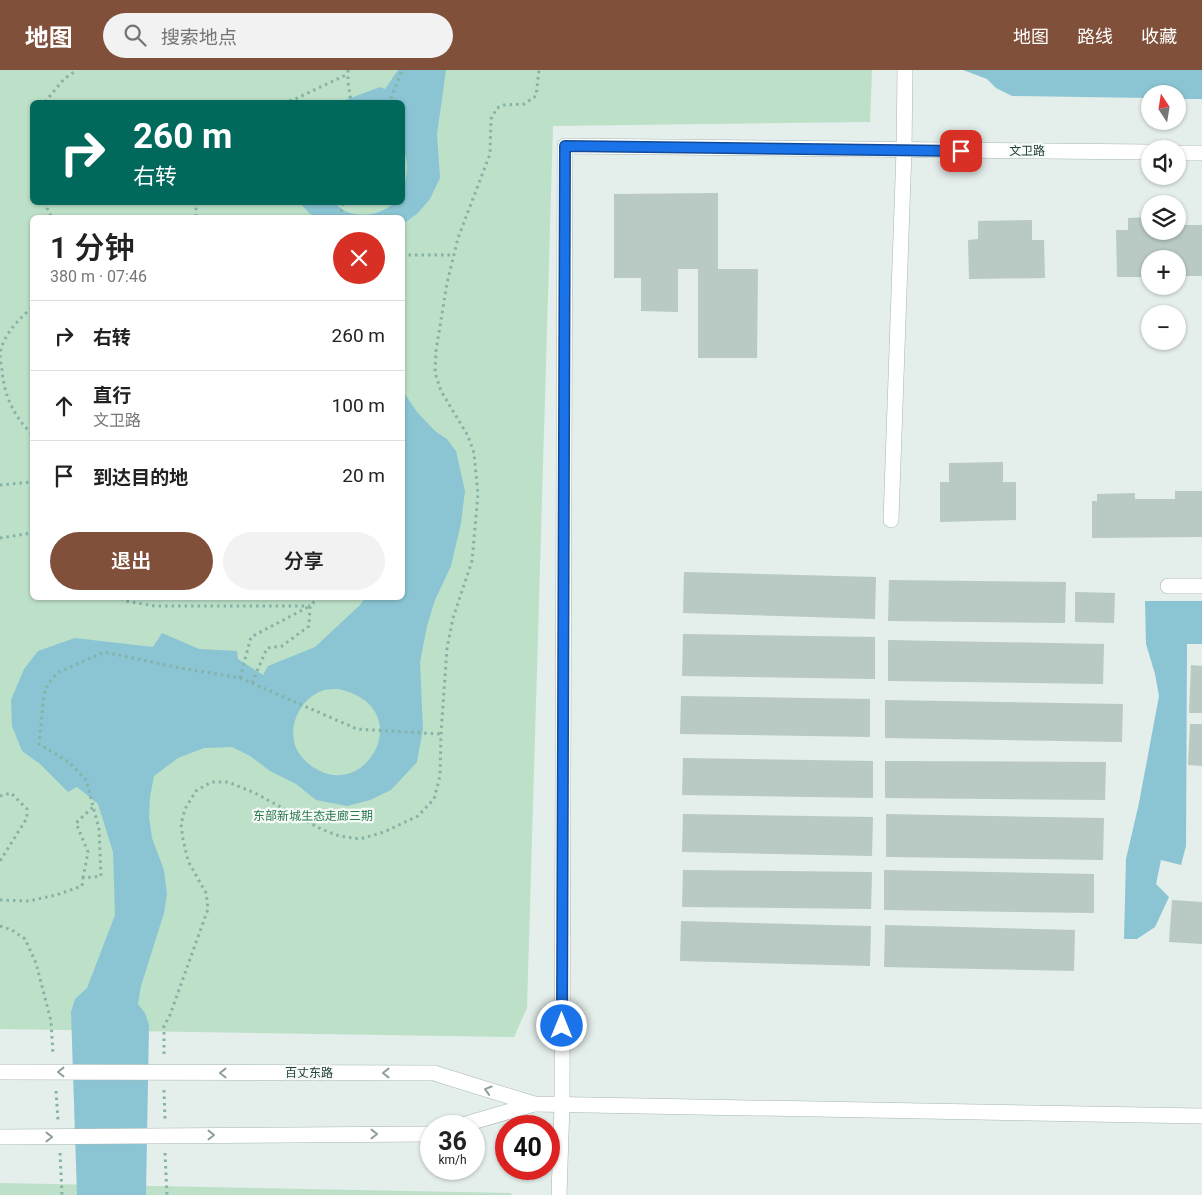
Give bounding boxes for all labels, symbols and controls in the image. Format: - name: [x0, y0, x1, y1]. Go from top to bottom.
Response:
- search box: [103, 13, 453, 58]
- icon: search: [121, 21, 149, 49]
- text: 地图: [25, 24, 73, 52]
- text: 搜索地点: [161, 26, 237, 49]
- text: 地图: [1013, 26, 1049, 47]
- text: 路线: [1077, 26, 1113, 47]
- text: 收藏: [1141, 26, 1177, 47]
- north arrow: [1141, 85, 1186, 130]
- map controls: [1141, 85, 1186, 350]
- text: 260 m: [133, 116, 232, 157]
- icon: right: [50, 120, 115, 185]
- pin: [940, 130, 982, 172]
- icon: arrive: [947, 137, 975, 165]
- button: sound: [1141, 140, 1186, 185]
- street label: 文卫路: [1009, 144, 1045, 158]
- text: 右转: [133, 164, 177, 189]
- button: layers: [1141, 195, 1186, 240]
- text: 1 分钟: [50, 230, 135, 265]
- button: close: [333, 232, 385, 284]
- button: +: [1141, 250, 1186, 295]
- text: 380 m · 07:46: [50, 267, 147, 286]
- button: −: [1141, 305, 1186, 350]
- icon: right: [50, 322, 78, 350]
- text: 260 m: [332, 324, 385, 347]
- text: 右转: [93, 326, 131, 349]
- text: 直行: [93, 384, 131, 407]
- icon: ahead: [50, 392, 78, 420]
- text: 100 m: [332, 394, 385, 417]
- text: 文卫路: [93, 411, 141, 430]
- icon: arrive: [50, 462, 78, 490]
- text: 20 m: [342, 464, 385, 487]
- text: 到达目的地: [93, 466, 188, 489]
- button: 退出: [50, 532, 213, 590]
- button: 分享: [223, 532, 385, 590]
- park label: 东部新城生态走廊三期: [253, 809, 373, 823]
- position arrow: [535, 999, 587, 1051]
- street label: 百丈东路: [285, 1066, 333, 1080]
- one-way arrow: [56, 1067, 64, 1077]
- one-way arrow: [219, 1068, 226, 1078]
- one-way arrow: [381, 1068, 389, 1078]
- one-way arrow: [484, 1085, 492, 1095]
- speed limit sign: 40: [495, 1115, 560, 1180]
- text: 36: [438, 1127, 467, 1156]
- one-way arrow: [370, 1129, 378, 1139]
- one-way arrow: [207, 1130, 215, 1141]
- one-way arrow: [45, 1132, 53, 1142]
- text: km/h: [438, 1153, 467, 1167]

